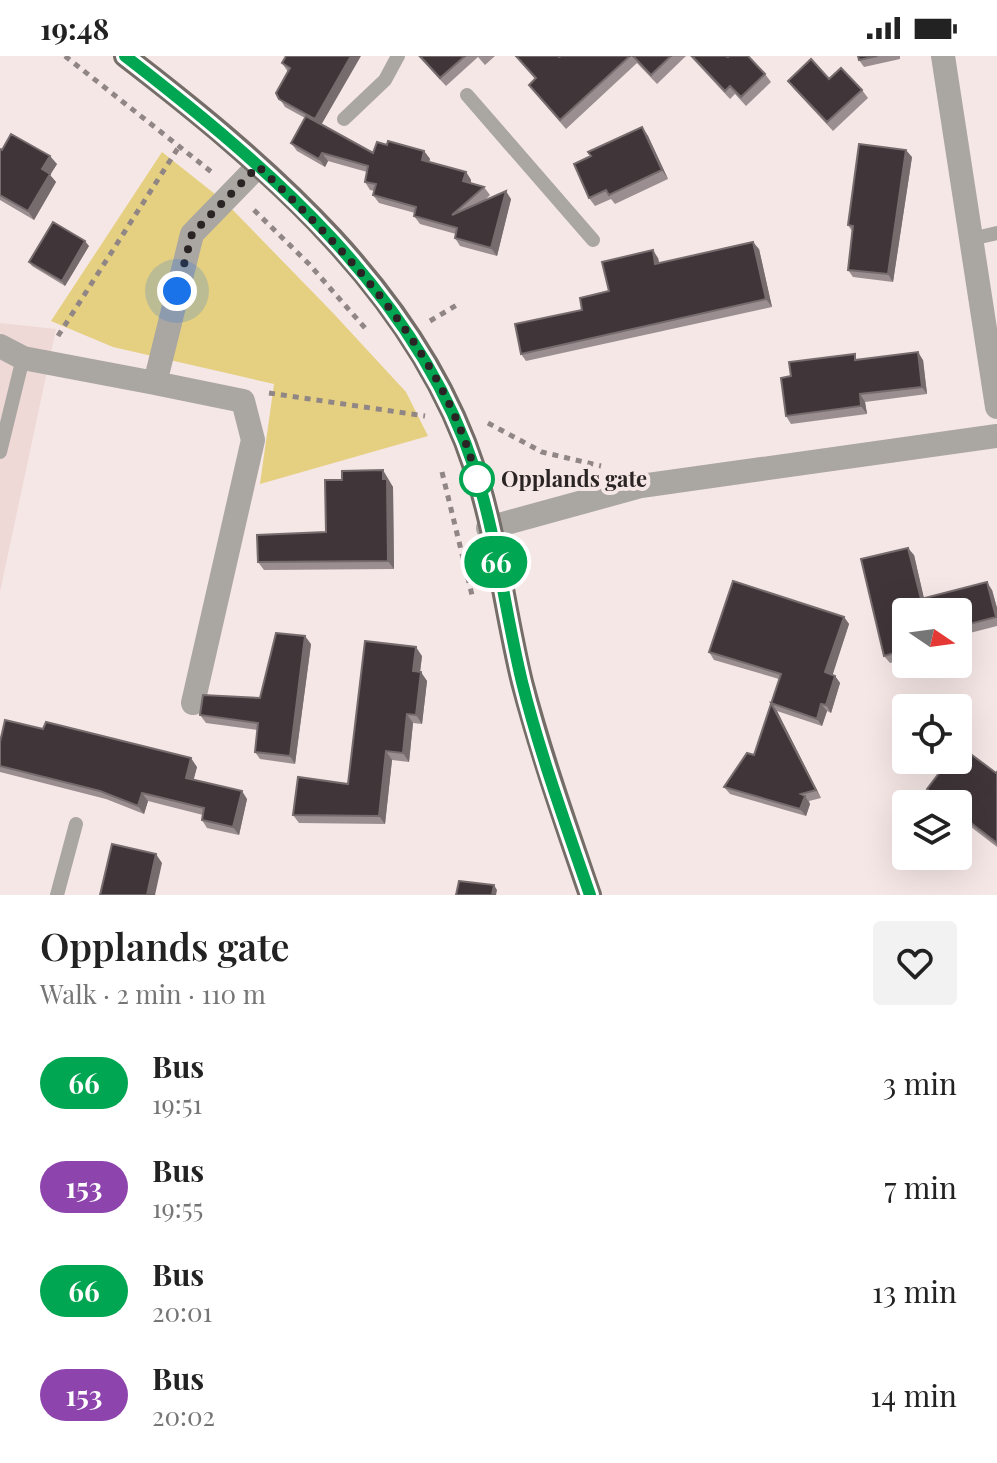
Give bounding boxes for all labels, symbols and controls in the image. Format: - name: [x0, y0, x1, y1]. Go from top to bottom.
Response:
- text: 19:48: [40, 8, 109, 48]
- your location: [157, 271, 197, 311]
- marker: Opplands gate: [460, 462, 494, 496]
- place label: Opplands gate: [501, 463, 647, 493]
- line badge: 66: [460, 536, 532, 588]
- text: 66: [480, 543, 512, 580]
- north arrow: [892, 598, 972, 678]
- map controls: [892, 598, 972, 870]
- button: locate: [892, 694, 972, 774]
- button: layers: [892, 790, 972, 870]
- text: Opplands gate: [40, 920, 290, 971]
- button: heart: [873, 921, 957, 1005]
- text: Walk · 2 min · 110 m: [40, 976, 266, 1011]
- text: Bus: [152, 1046, 204, 1086]
- text: 3 min: [883, 1063, 957, 1103]
- text: 66: [68, 1064, 100, 1101]
- text: 19:51: [152, 1086, 202, 1121]
- text: Bus: [152, 1150, 204, 1190]
- text: 7 min: [884, 1167, 957, 1207]
- text: 153: [66, 1168, 102, 1205]
- text: 19:55: [152, 1190, 203, 1225]
- text: Bus: [152, 1254, 204, 1294]
- text: 13 min: [872, 1271, 957, 1311]
- text: 66: [68, 1272, 100, 1309]
- text: 20:01: [152, 1294, 212, 1329]
- text: Bus: [152, 1358, 204, 1398]
- text: 14 min: [870, 1375, 957, 1415]
- text: 153: [66, 1376, 102, 1413]
- text: 20:02: [152, 1398, 215, 1433]

